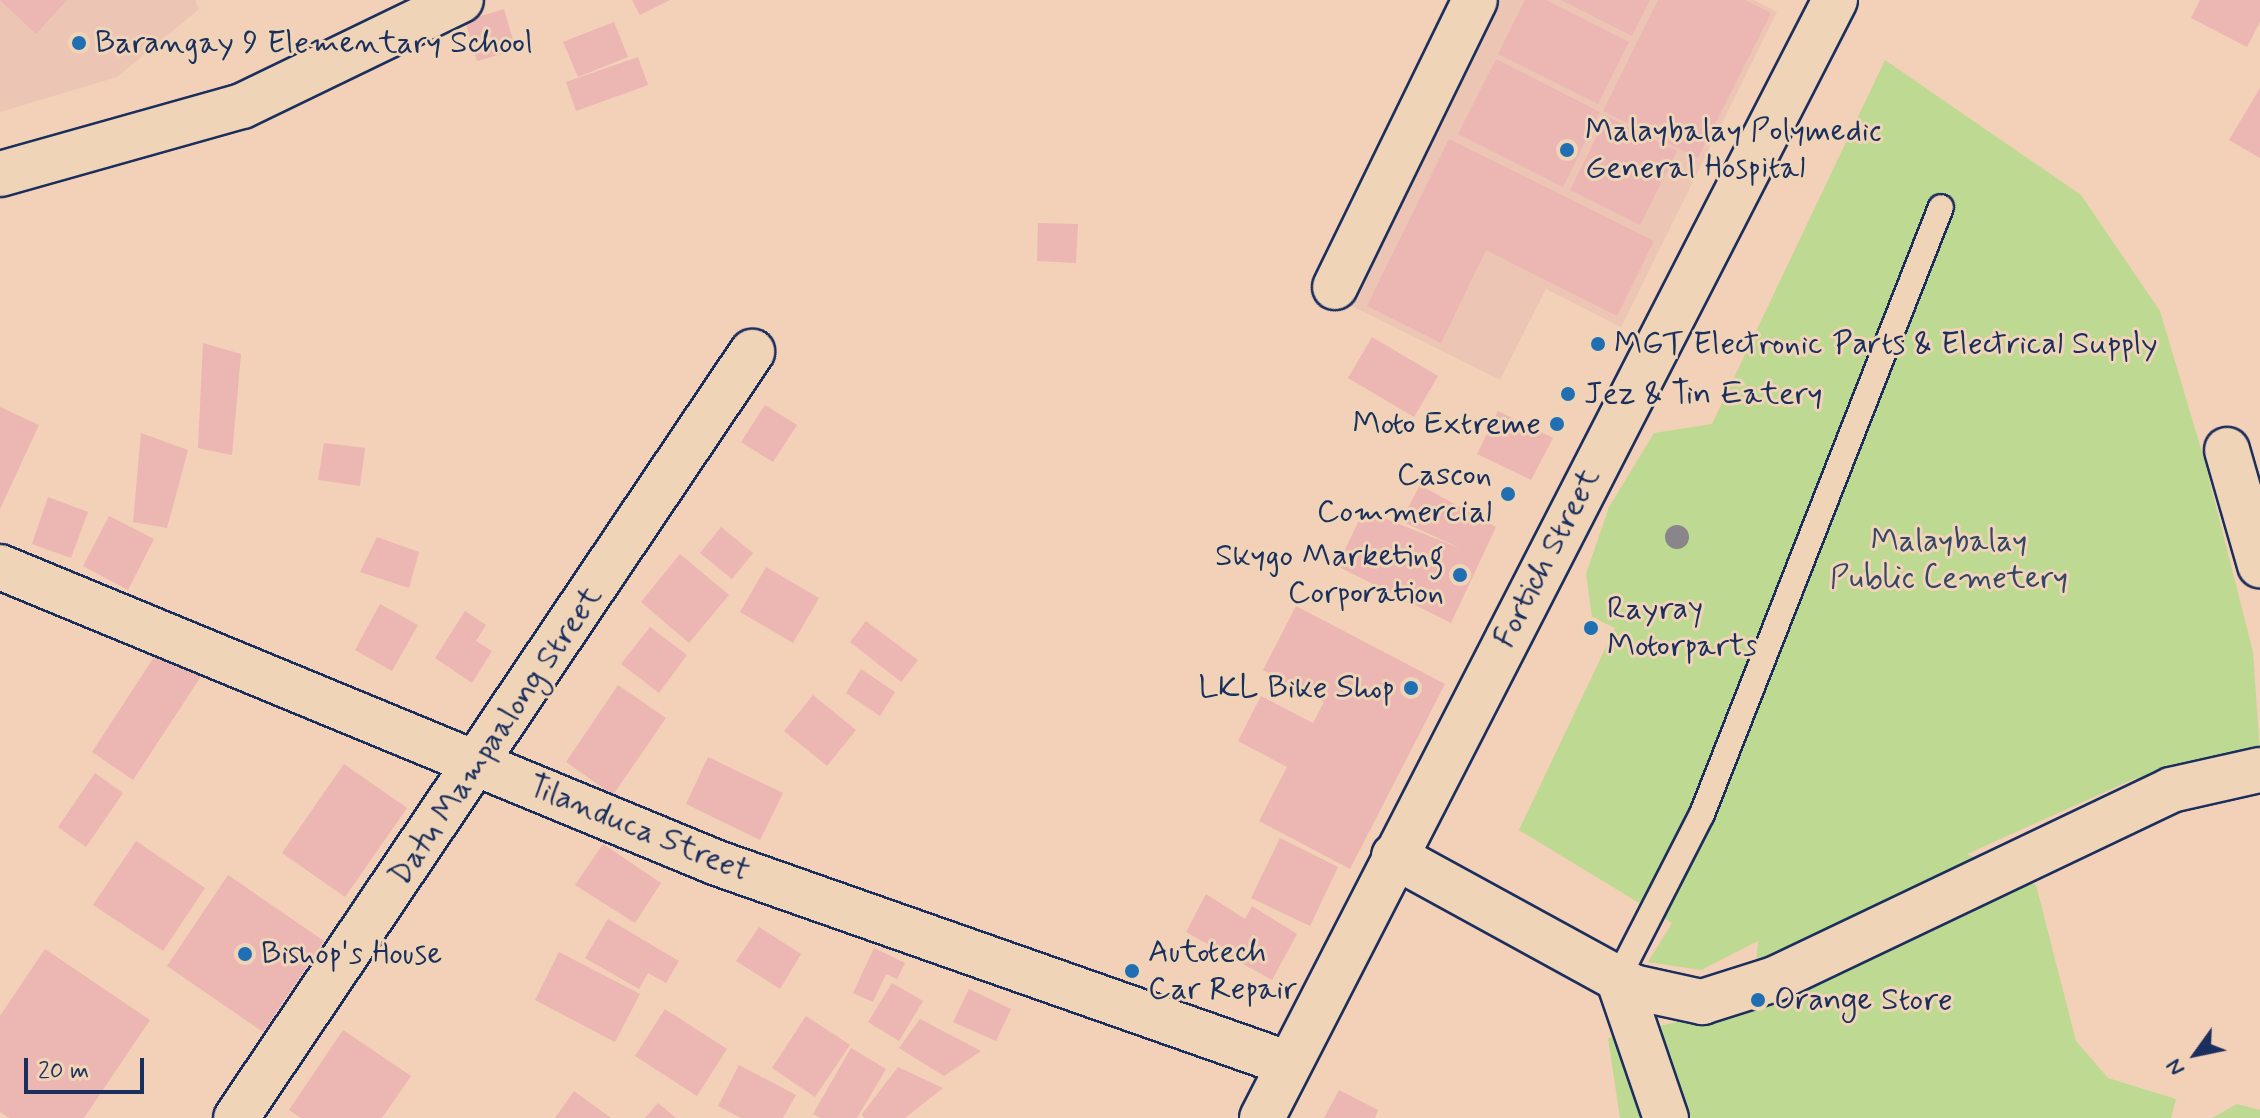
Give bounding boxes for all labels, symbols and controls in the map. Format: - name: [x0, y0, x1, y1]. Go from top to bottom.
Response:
- place label: Barangay 9 Elementary School: [95, 24, 533, 62]
- marker: Barangay 9 Elementary School: [70, 34, 88, 52]
- place label: Malaybalay Polymedic General Hospital: [1585, 113, 1878, 188]
- marker: Malaybalay Polymedic General Hospital: [1556, 139, 1578, 161]
- place label: MGT Electronic Parts & Electrical Supply: [1614, 325, 2157, 363]
- marker: MGT Electronic Parts & Electrical Supply: [1589, 335, 1607, 353]
- place label: Jez & Tin Eatery: [1584, 375, 1814, 413]
- marker: Jez & Tin Eatery: [1559, 385, 1577, 403]
- place label: Moto Extreme: [1351, 405, 1541, 443]
- marker: Moto Extreme: [1548, 415, 1566, 433]
- place label: Cascon Commercial: [1317, 457, 1492, 532]
- street label: Fortich Street: [1485, 462, 1609, 654]
- marker: Cascon Commercial: [1499, 485, 1517, 503]
- park label: Malaybalay Public Cemetery: [1831, 523, 2067, 598]
- place label: Skygo Marketing Corporation: [1217, 538, 1444, 613]
- marker: Skygo Marketing Corporation: [1451, 566, 1469, 584]
- street label: Datu Mampaalong Street: [381, 579, 611, 893]
- place label: Rayray Motorparts: [1607, 591, 1757, 666]
- marker: Rayray Motorparts: [1582, 619, 1600, 637]
- place label: LKL Bike Shop: [1199, 669, 1395, 707]
- marker: LKL Bike Shop: [1402, 679, 1420, 697]
- street label: Tilanduca Street: [523, 767, 755, 891]
- place label: Autotech Car Repair: [1148, 934, 1295, 1009]
- place label: Bishop's House: [261, 935, 447, 973]
- marker: Bishop's House: [236, 945, 254, 963]
- marker: Autotech Car Repair: [1123, 962, 1141, 980]
- place label: Orange Store: [1774, 981, 1953, 1019]
- marker: Orange Store: [1749, 991, 1767, 1009]
- north arrow: [2156, 1014, 2236, 1094]
- scale bar: [28, 1042, 148, 1092]
- text: N: [2160, 1053, 2192, 1081]
- text: 20 m: [38, 1056, 89, 1087]

